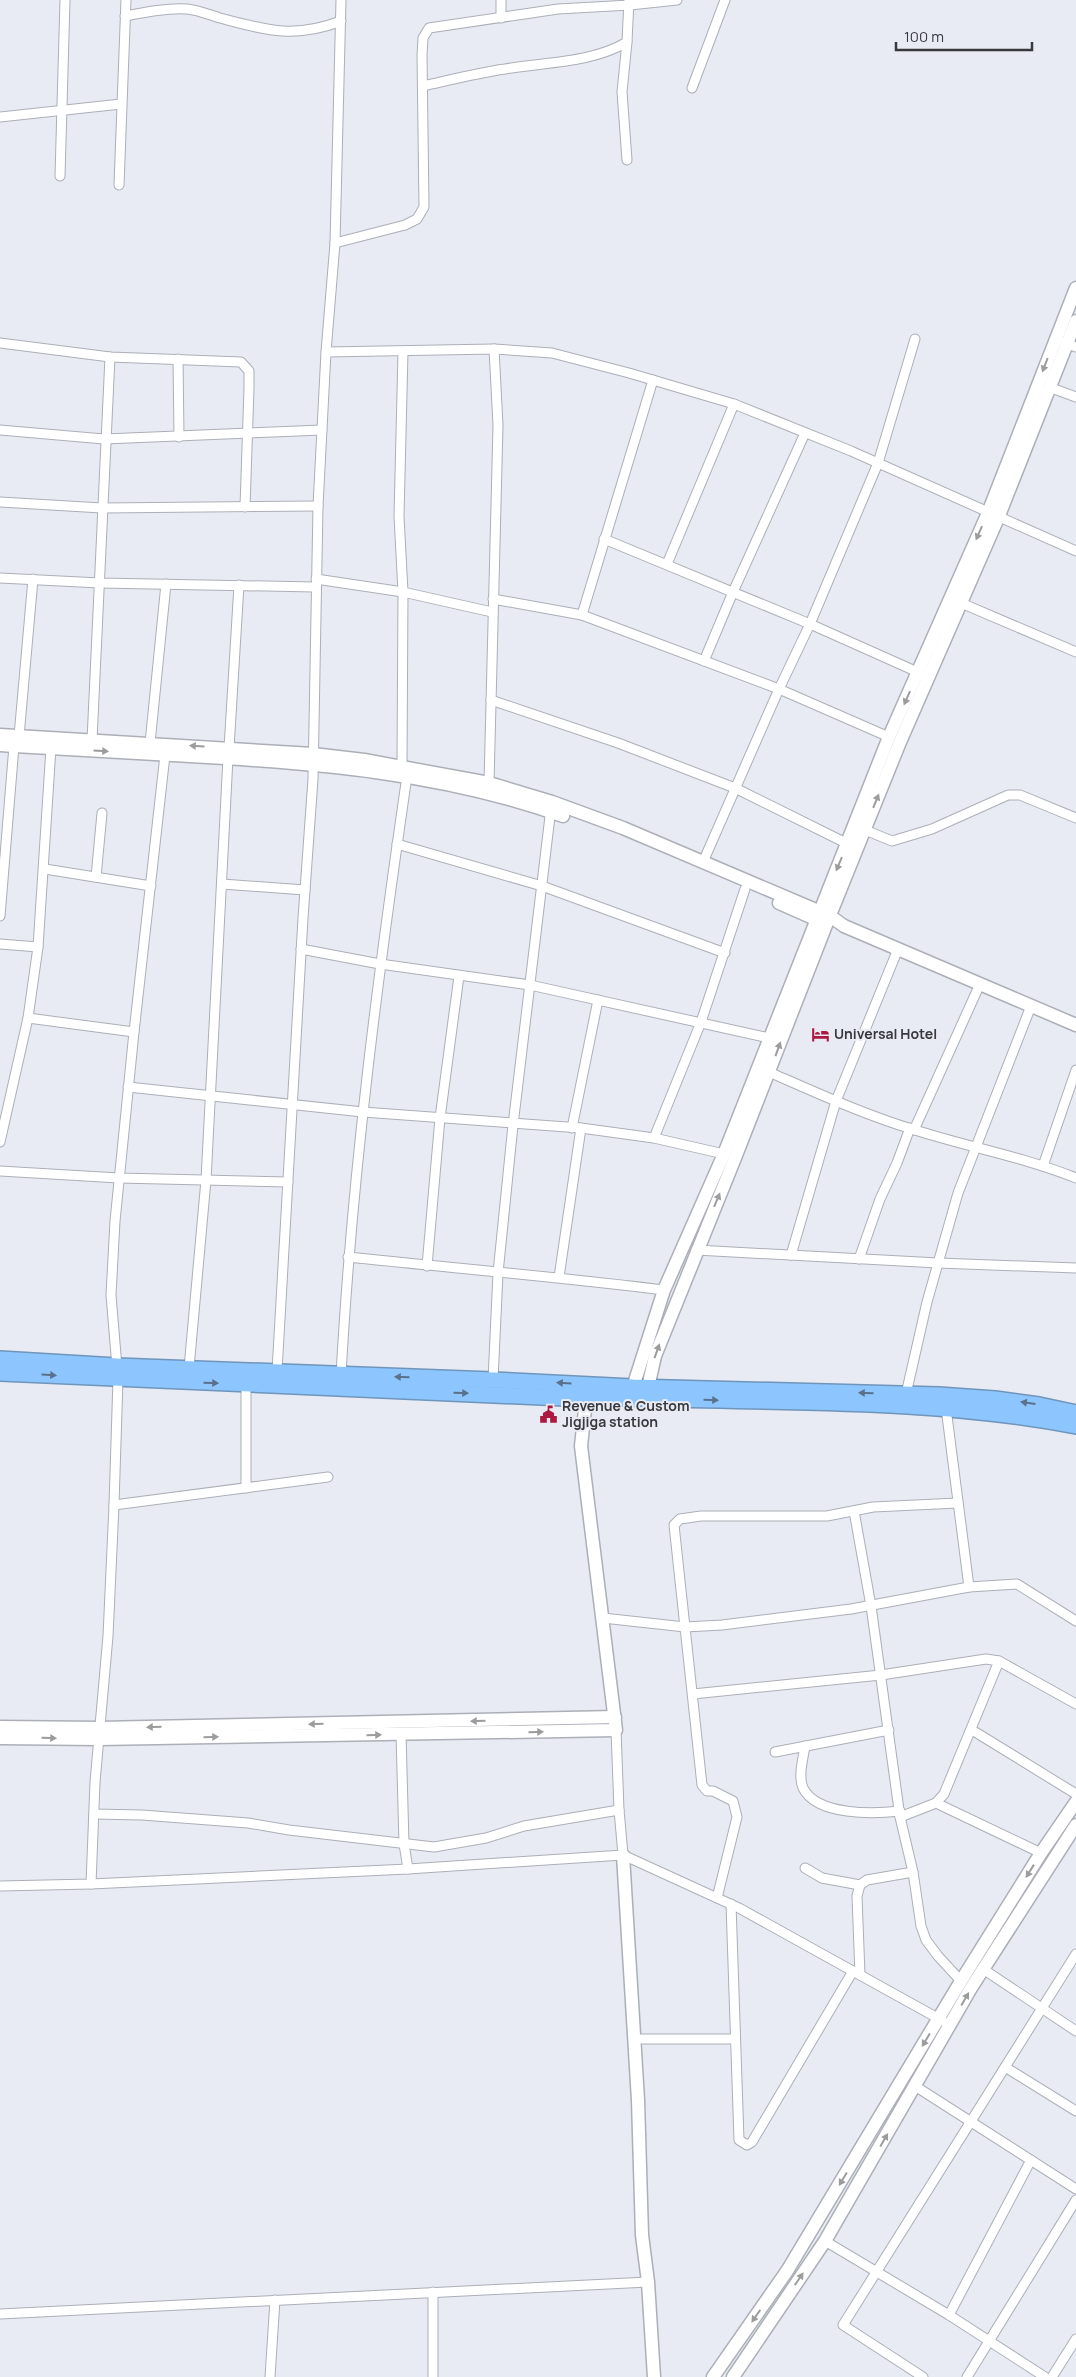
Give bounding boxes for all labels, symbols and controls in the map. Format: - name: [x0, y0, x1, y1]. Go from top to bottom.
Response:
- scale bar: [896, 20, 1032, 52]
- text: 100 m: [904, 26, 944, 47]
- one-way arrow: [1040, 358, 1048, 372]
- one-way arrow: [975, 526, 983, 540]
- one-way arrow: [902, 691, 910, 705]
- one-way arrow: [189, 742, 205, 750]
- one-way arrow: [93, 747, 109, 755]
- one-way arrow: [873, 794, 881, 808]
- one-way arrow: [835, 857, 842, 872]
- hotel icon: Universal Hotel: [810, 1024, 830, 1044]
- place label: Universal Hotel: [834, 1024, 937, 1043]
- one-way arrow: [775, 1042, 782, 1057]
- one-way arrow: [714, 1193, 722, 1207]
- one-way arrow: [653, 1343, 661, 1358]
- one-way arrow: [41, 1372, 57, 1380]
- one-way arrow: [393, 1372, 409, 1380]
- one-way arrow: [556, 1379, 572, 1387]
- one-way arrow: [203, 1380, 219, 1388]
- one-way arrow: [858, 1389, 874, 1397]
- one-way arrow: [453, 1390, 469, 1398]
- place label: Revenue & Custom Jigjiga station: [562, 1396, 690, 1431]
- one-way arrow: [703, 1397, 719, 1405]
- one-way arrow: [1020, 1399, 1036, 1407]
- public building icon: Revenue & Custom Jigjiga station: [538, 1404, 558, 1424]
- one-way arrow: [470, 1717, 486, 1725]
- one-way arrow: [308, 1720, 324, 1728]
- one-way arrow: [145, 1723, 161, 1731]
- one-way arrow: [528, 1728, 544, 1736]
- one-way arrow: [366, 1730, 382, 1738]
- one-way arrow: [203, 1733, 219, 1741]
- one-way arrow: [41, 1734, 57, 1742]
- one-way arrow: [1025, 1865, 1034, 1878]
- one-way arrow: [960, 1992, 969, 2006]
- one-way arrow: [922, 2033, 931, 2046]
- one-way arrow: [879, 2133, 888, 2146]
- one-way arrow: [839, 2173, 848, 2186]
- one-way arrow: [794, 2272, 804, 2285]
- one-way arrow: [751, 2309, 761, 2323]

